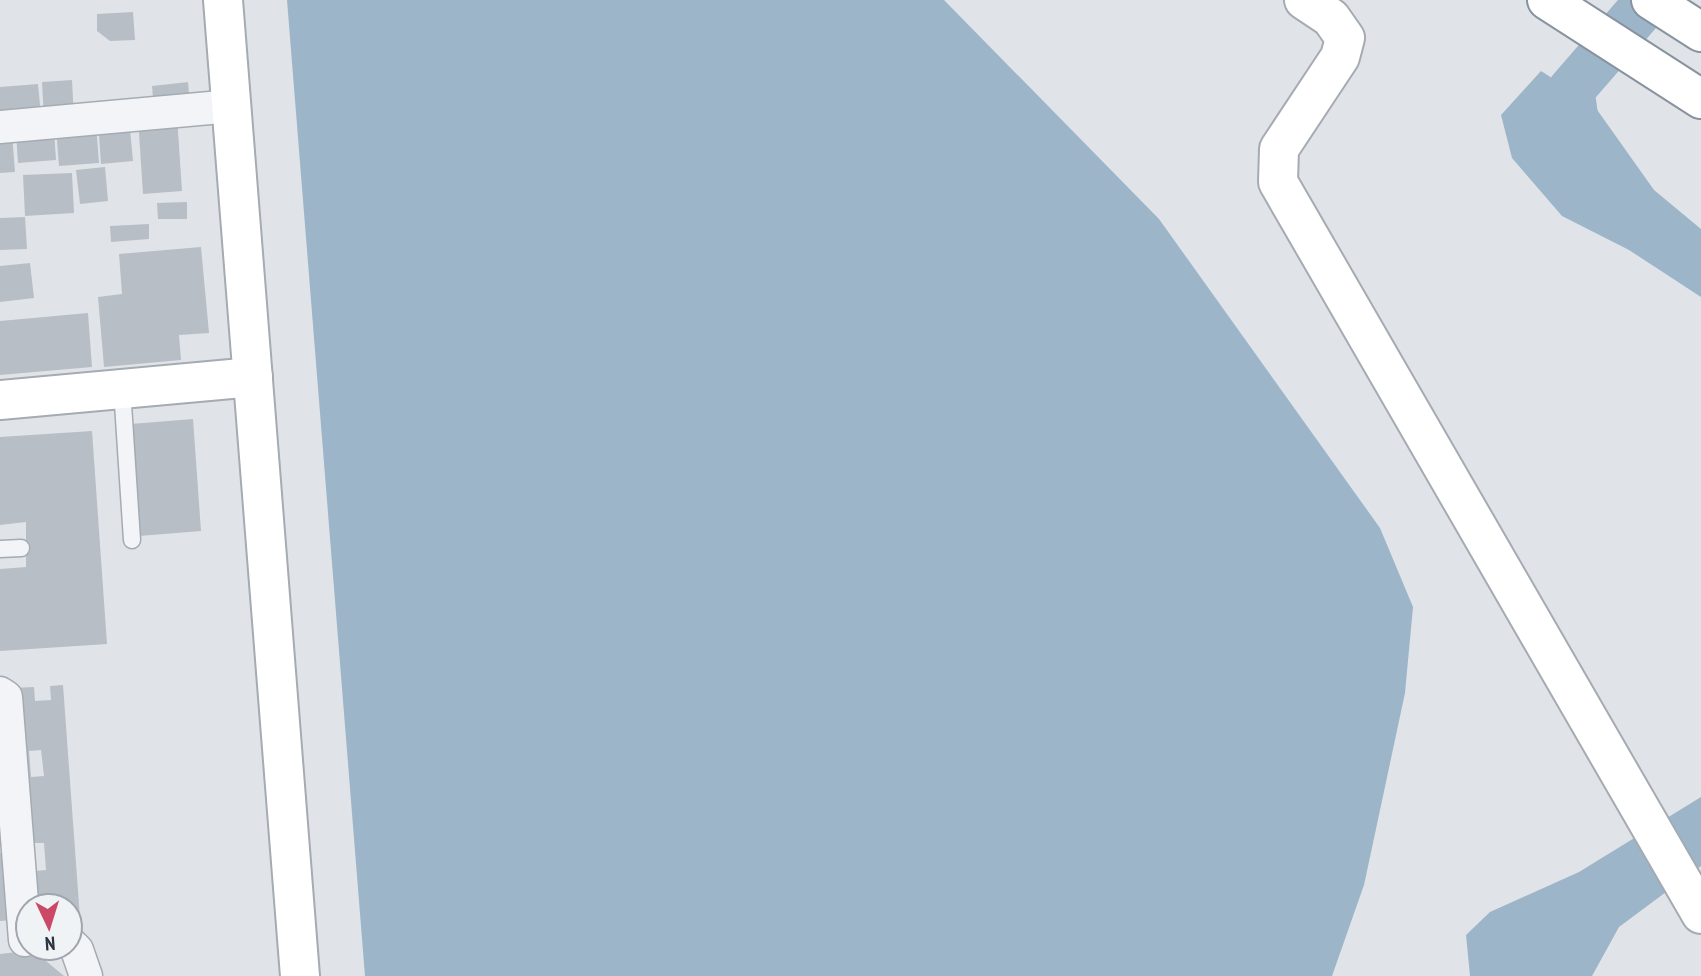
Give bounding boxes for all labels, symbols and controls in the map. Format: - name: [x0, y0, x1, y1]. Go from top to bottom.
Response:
- north arrow: [14, 892, 84, 962]
- text: N: [44, 932, 56, 956]

